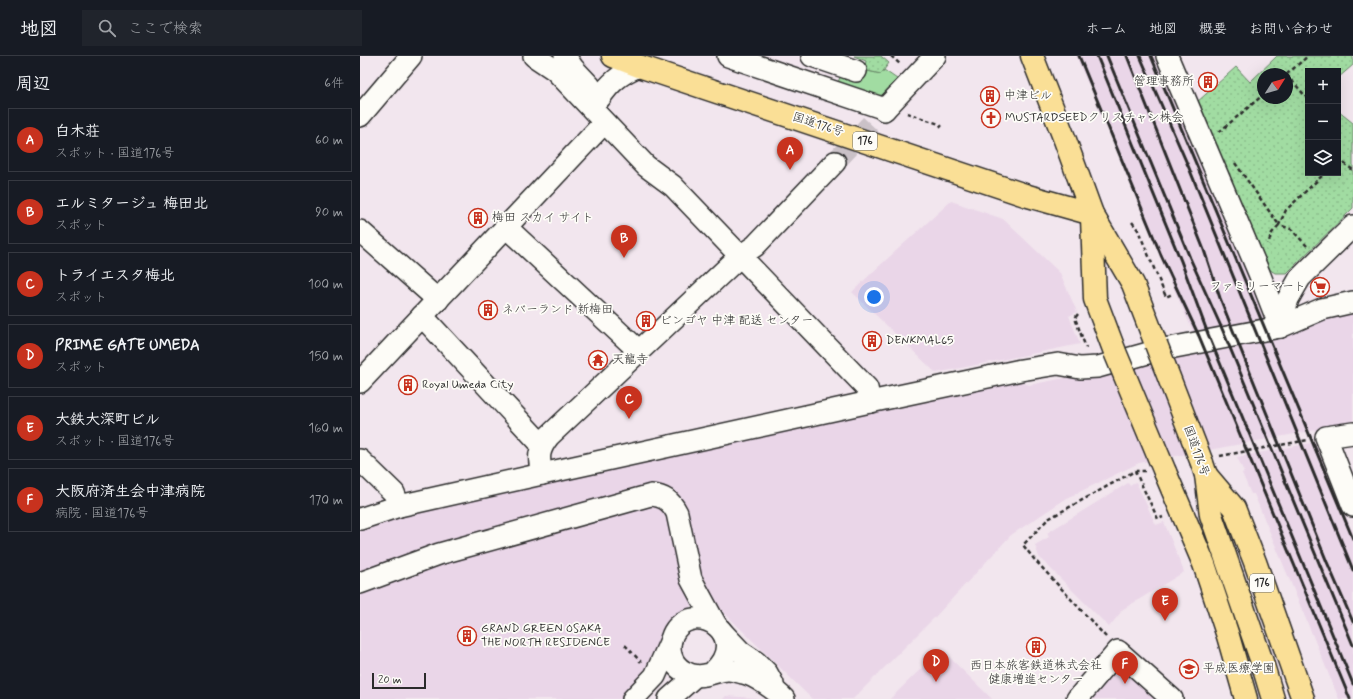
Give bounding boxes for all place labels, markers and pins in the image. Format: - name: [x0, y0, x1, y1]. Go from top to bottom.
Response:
- building icon: 管理事務所: [1197, 71, 1219, 93]
- place label: 管理事務所: [1134, 74, 1194, 90]
- building icon: 中津ビル: [979, 85, 1001, 107]
- place label: 中津ビル: [1004, 88, 1052, 104]
- church icon: MUSTARDSEEDクリスチャン株会: [980, 107, 1002, 129]
- place label: MUSTARDSEEDクリスチャン株会: [1005, 110, 1184, 126]
- pin: A: [777, 137, 803, 170]
- building icon: 梅田 スカイ サイト: [467, 207, 489, 229]
- place label: 梅田 スカイ サイト: [492, 210, 594, 226]
- pin: B: [611, 225, 637, 258]
- supermarket icon: ファミリーマート: [1309, 276, 1331, 298]
- place label: ファミリーマート: [1210, 279, 1306, 295]
- building icon: ネバーランド 新梅田: [477, 299, 499, 321]
- place label: ネバーランド 新梅田: [502, 302, 613, 318]
- building icon: ビンゴヤ 中津 配送 センター: [635, 310, 657, 332]
- place label: ビンゴヤ 中津 配送 センター: [660, 313, 813, 329]
- building icon: DENKMAL65: [861, 330, 883, 352]
- place label: DENKMAL65: [886, 333, 953, 349]
- temple icon: 天龍寺: [587, 349, 609, 371]
- place label: 天龍寺: [612, 352, 648, 368]
- building icon: Royal Umeda City: [397, 374, 419, 396]
- place label: Royal Umeda City: [422, 377, 513, 393]
- pin: C: [616, 386, 642, 419]
- pin: E: [1152, 588, 1178, 621]
- place label: GRAND GREEN OSAKA THE NORTH RESIDENCE: [481, 621, 610, 651]
- building icon: GRAND GREEN OSAKA THE NORTH RESIDENCE: [456, 625, 478, 647]
- building icon: 西日本旅客鉄道株式会社 健康増進センター: [1025, 636, 1047, 658]
- pin: D: [923, 649, 949, 682]
- pin: F: [1112, 651, 1138, 684]
- place label: 西日本旅客鉄道株式会社 健康増進センター: [970, 658, 1102, 688]
- school or university icon: 平成医療学園: [1178, 658, 1200, 680]
- place label: 平成医療学園: [1203, 661, 1275, 677]

